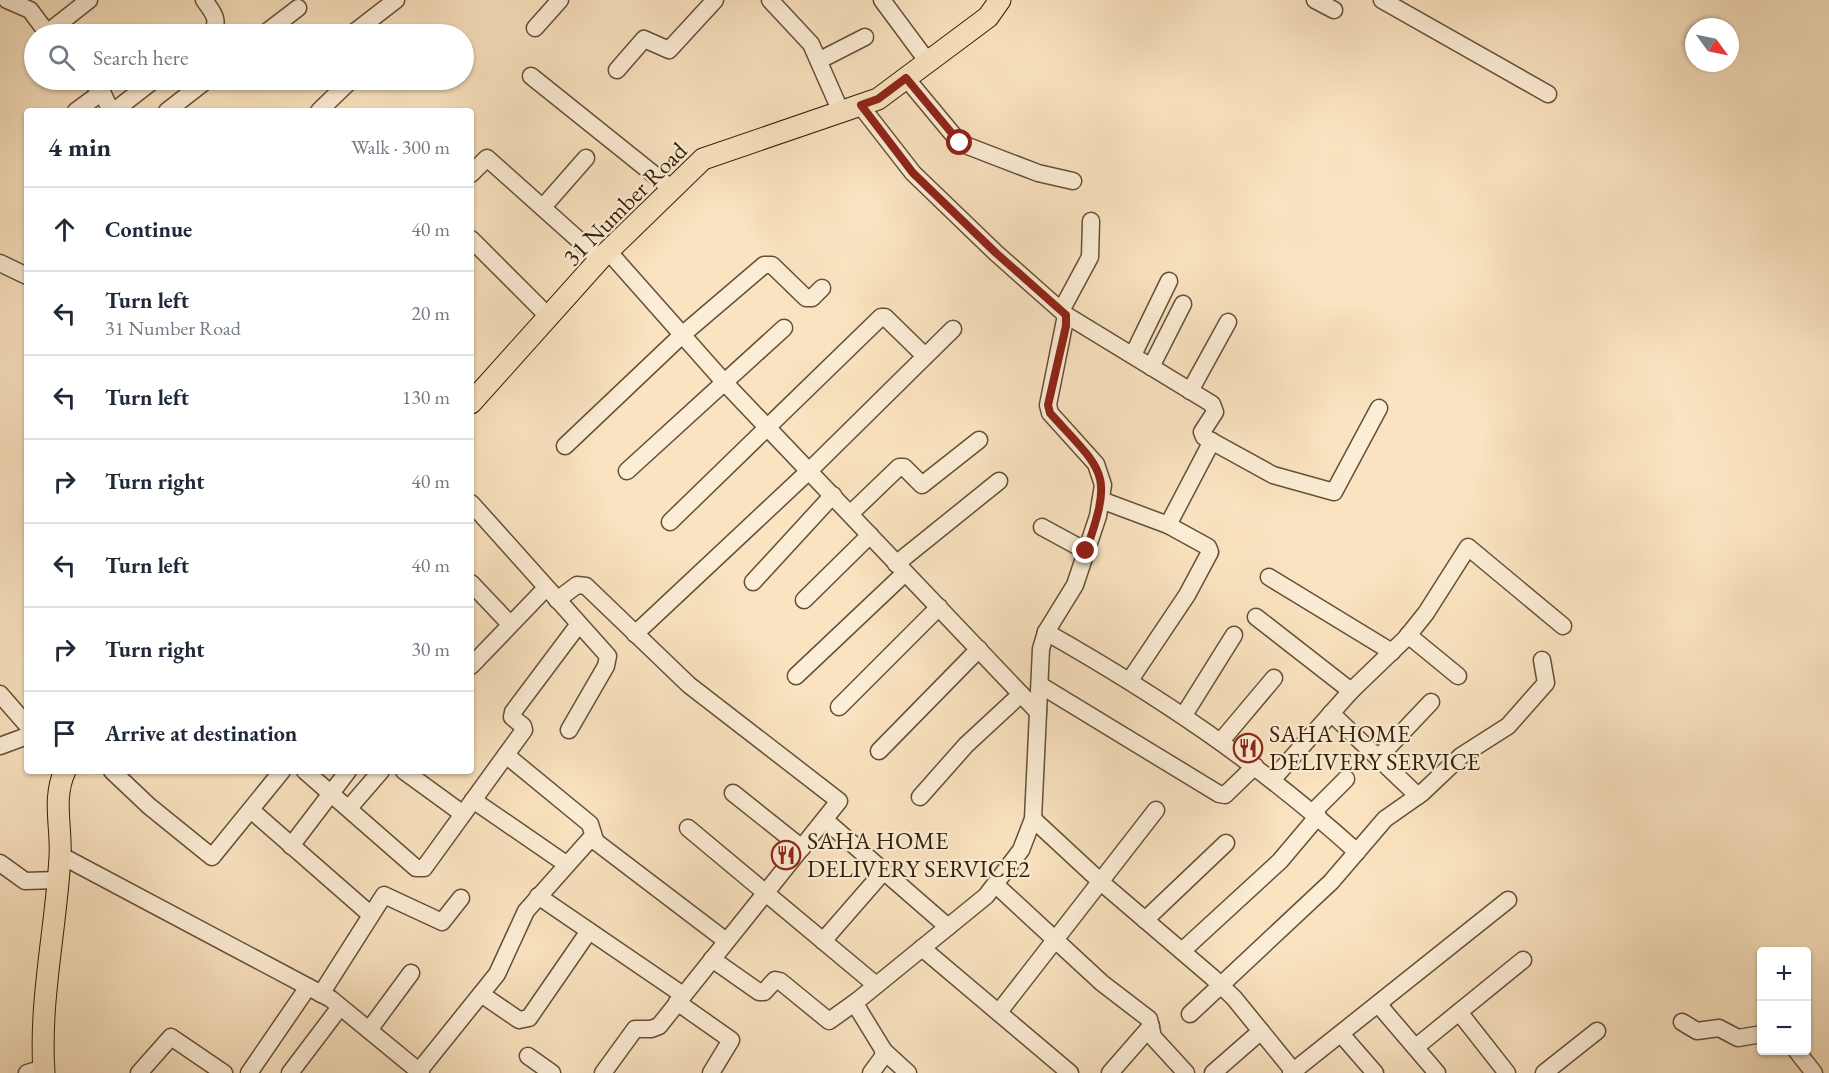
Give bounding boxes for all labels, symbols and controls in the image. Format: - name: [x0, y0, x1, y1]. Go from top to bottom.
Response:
- north arrow: [1685, 18, 1739, 72]
- search box: [24, 24, 474, 90]
- icon: search: [45, 41, 78, 74]
- text: Search here: [93, 43, 188, 72]
- route start: [946, 129, 972, 155]
- text: 4 min: [48, 130, 111, 164]
- text: Walk · 300 m: [351, 134, 450, 160]
- street label: 31 Number Road: [556, 134, 694, 272]
- icon: ahead: [48, 213, 81, 246]
- text: Continue: [105, 215, 192, 244]
- text: 40 m: [411, 216, 450, 242]
- text: Turn left: [105, 286, 189, 315]
- icon: left: [48, 297, 81, 330]
- text: 20 m: [411, 300, 450, 326]
- text: 31 Number Road: [105, 315, 241, 341]
- icon: left: [48, 381, 81, 414]
- text: Turn left: [105, 383, 189, 412]
- text: 130 m: [402, 384, 450, 410]
- icon: right: [48, 465, 81, 498]
- text: Turn right: [105, 467, 204, 496]
- text: 40 m: [411, 468, 450, 494]
- route end: [1072, 537, 1098, 563]
- icon: left: [48, 549, 81, 582]
- text: Turn left: [105, 551, 189, 580]
- text: 40 m: [411, 552, 450, 578]
- icon: right: [48, 633, 81, 666]
- text: Turn right: [105, 635, 204, 664]
- text: 30 m: [411, 636, 450, 662]
- icon: arrive: [48, 717, 81, 750]
- place label: SAHA HOME DELIVERY SERVICE: [1269, 718, 1480, 777]
- text: Arrive at destination: [105, 719, 297, 748]
- restaurant icon: SAHA HOME DELIVERY SERVICE: [1232, 732, 1264, 764]
- place label: SAHA HOME DELIVERY SERVICE2: [807, 825, 1030, 884]
- restaurant icon: SAHA HOME DELIVERY SERVICE2: [770, 839, 802, 871]
- map controls: [1757, 947, 1811, 1055]
- button: +: [1757, 947, 1811, 1001]
- button: −: [1757, 1001, 1811, 1055]

